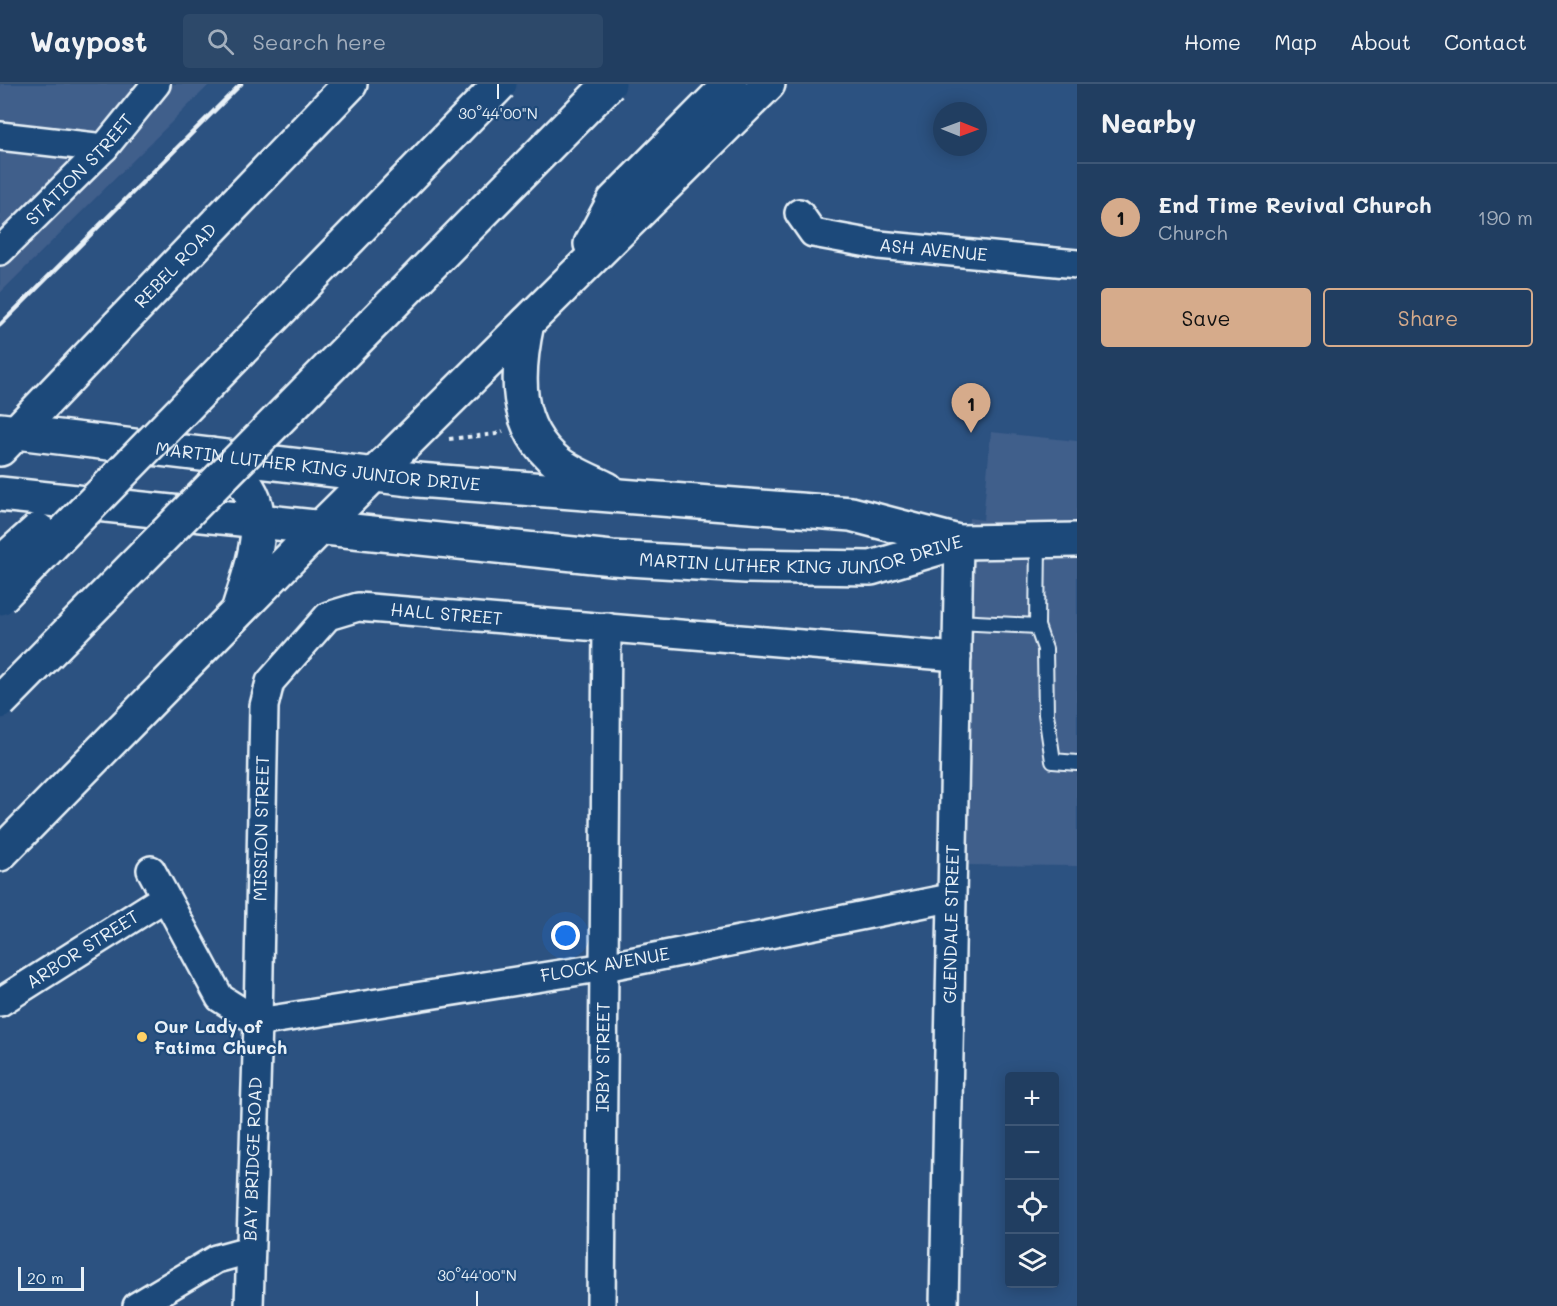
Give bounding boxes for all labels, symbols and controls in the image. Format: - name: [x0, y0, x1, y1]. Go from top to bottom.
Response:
- search box: [183, 14, 603, 68]
- text: Waypost: [30, 23, 147, 59]
- icon: search: [204, 25, 237, 58]
- text: Search here: [252, 27, 386, 56]
- text: Home: [1184, 28, 1241, 55]
- text: Map: [1274, 28, 1317, 55]
- text: About: [1350, 28, 1411, 55]
- text: Contact: [1444, 28, 1527, 55]
- north arrow: [933, 102, 987, 156]
- text: 30°44'00"N: [458, 103, 538, 123]
- text: Nearby: [1101, 106, 1196, 140]
- street label: STATION STREET: [20, 108, 138, 230]
- text: End Time Revival Church: [1158, 190, 1432, 219]
- text: 1: [1116, 204, 1125, 230]
- text: 190 m: [1478, 204, 1533, 230]
- street label: REBEL ROAD: [129, 217, 222, 313]
- text: Church: [1158, 219, 1228, 245]
- street label: ASH AVENUE: [878, 232, 989, 266]
- button: Save: [1101, 288, 1311, 347]
- button: Share: [1323, 288, 1533, 347]
- pin: 1: [952, 384, 990, 433]
- street label: MARTIN LUTHER KING JUNIOR DRIVE: [154, 436, 481, 496]
- street label: MARTIN LUTHER KING JUNIOR DRIVE: [638, 529, 965, 579]
- street label: HALL STREET: [390, 597, 504, 630]
- street label: MISSION STREET: [247, 755, 274, 901]
- street label: GLENDALE STREET: [937, 844, 964, 1004]
- street label: ARBOR STREET: [21, 904, 143, 993]
- your location: [551, 921, 580, 950]
- street label: FLOCK AVENUE: [538, 941, 671, 987]
- street label: IRBY STREET: [590, 1002, 615, 1112]
- place label: Our Lady of Fatima Church: [154, 1014, 287, 1059]
- marker: Our Lady of Fatima Church: [135, 1030, 149, 1044]
- map controls: [1005, 1072, 1059, 1288]
- button: +: [1005, 1072, 1059, 1126]
- street label: BAY BRIDGE ROAD: [237, 1077, 267, 1241]
- button: −: [1005, 1126, 1059, 1180]
- button: locate: [1005, 1180, 1059, 1234]
- button: layers: [1005, 1234, 1059, 1288]
- scale bar: [18, 1264, 84, 1292]
- text: 30°44'00"N: [437, 1265, 517, 1285]
- text: 20 m: [27, 1267, 64, 1288]

